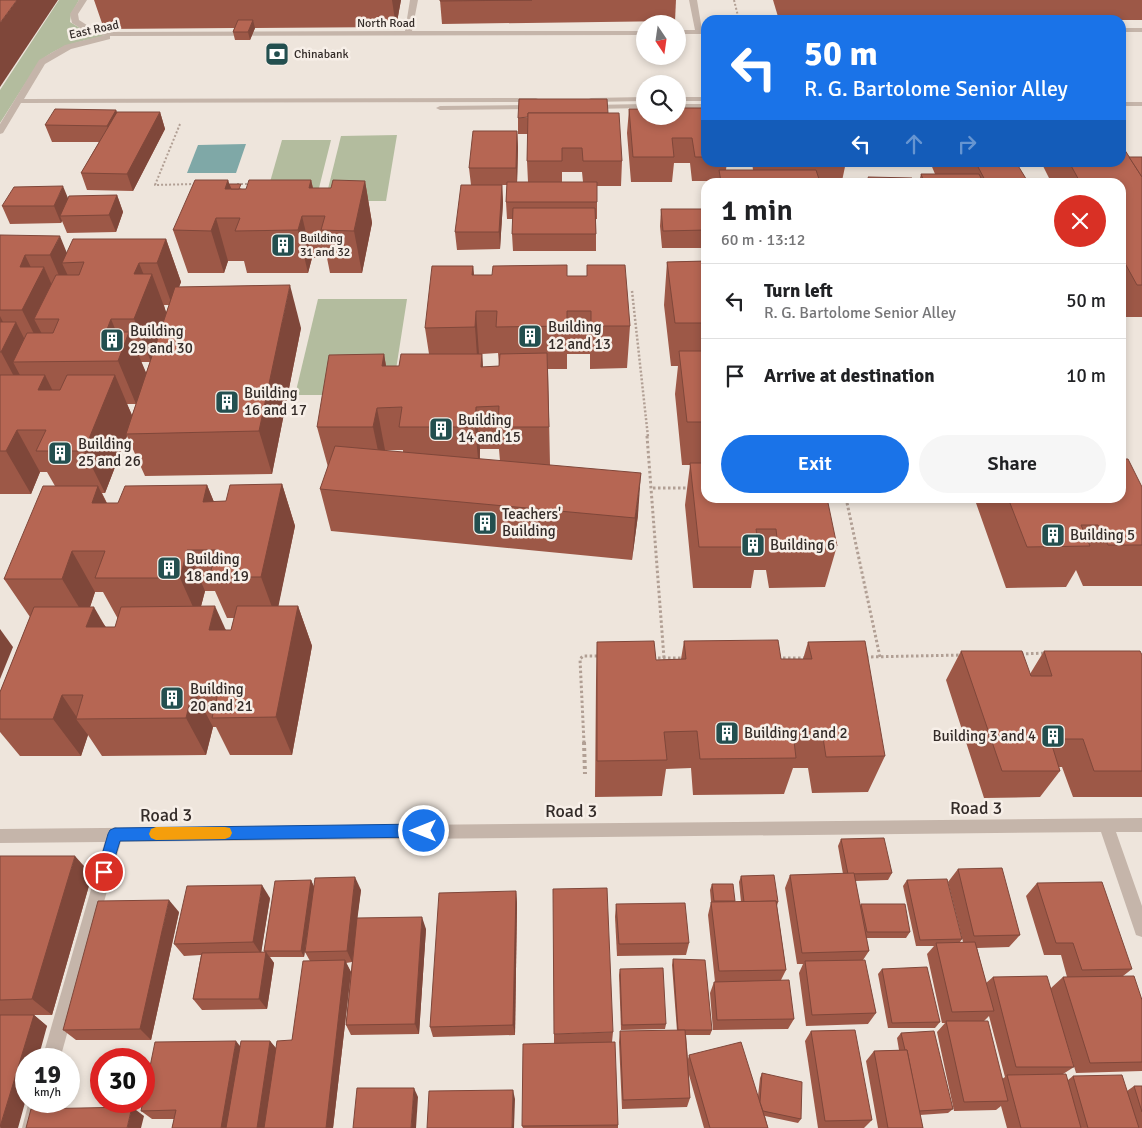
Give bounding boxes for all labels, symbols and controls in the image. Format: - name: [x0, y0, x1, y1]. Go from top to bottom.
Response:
- north arrow: [636, 15, 686, 65]
- map controls: [636, 15, 686, 125]
- street label: North Road: [357, 16, 415, 31]
- street label: East Road: [68, 17, 120, 43]
- text: 50 m: [804, 32, 878, 75]
- icon: left: [721, 35, 786, 100]
- bank icon: Chinabank: [264, 41, 290, 67]
- place label: Chinabank: [294, 47, 349, 62]
- button: search: [636, 75, 686, 125]
- text: R. G. Bartolome Senior Alley: [804, 75, 1068, 102]
- icon: left: [847, 130, 875, 158]
- icon: ahead: [900, 130, 928, 158]
- icon: right: [953, 130, 981, 158]
- text: 1 min: [721, 192, 793, 229]
- button: close: [1054, 195, 1106, 247]
- text: 60 m · 13:12: [721, 230, 805, 250]
- place label: Building 31 and 32: [300, 231, 350, 260]
- building icon: Building 31 and 32: [270, 232, 296, 258]
- text: Turn left: [764, 279, 833, 303]
- icon: left: [721, 287, 749, 315]
- text: 50 m: [1066, 289, 1106, 313]
- text: R. G. Bartolome Senior Alley: [764, 303, 956, 323]
- place label: Building 12 and 13: [548, 318, 611, 353]
- place label: Building 29 and 30: [130, 322, 193, 357]
- building icon: Building 12 and 13: [517, 323, 543, 349]
- building icon: Building 29 and 30: [99, 327, 125, 353]
- icon: arrive: [721, 362, 749, 390]
- text: Arrive at destination: [764, 364, 935, 388]
- text: 10 m: [1066, 364, 1106, 388]
- place label: Building 16 and 17: [244, 384, 307, 419]
- building icon: Building 16 and 17: [214, 389, 240, 415]
- place label: Building 14 and 15: [458, 411, 521, 446]
- building icon: Building 14 and 15: [428, 416, 454, 442]
- place label: Building 25 and 26: [78, 435, 141, 470]
- button: Exit: [721, 435, 909, 493]
- button: Share: [919, 435, 1106, 493]
- building icon: Building 25 and 26: [47, 440, 73, 466]
- place label: Teachers' Building: [502, 505, 561, 540]
- building icon: Teachers' Building: [472, 510, 498, 536]
- building icon: Building 5: [1040, 522, 1066, 548]
- place label: Building 5: [1070, 526, 1135, 544]
- building icon: Building 6: [740, 532, 766, 558]
- place label: Building 6: [770, 536, 835, 554]
- place label: Building 18 and 19: [186, 550, 249, 585]
- building icon: Building 18 and 19: [156, 555, 182, 581]
- place label: Building 20 and 21: [190, 680, 253, 715]
- building icon: Building 20 and 21: [159, 685, 185, 711]
- building icon: Building 1 and 2: [714, 720, 740, 746]
- building icon: Building 3 and 4: [1040, 723, 1066, 749]
- place label: Building 1 and 2: [744, 724, 848, 742]
- place label: Building 3 and 4: [932, 727, 1036, 745]
- street label: Road 3: [950, 797, 1002, 819]
- street label: Road 3: [545, 800, 597, 822]
- street label: Road 3: [140, 804, 192, 826]
- position arrow: [397, 804, 449, 856]
- pin: [83, 851, 125, 893]
- icon: arrive: [90, 858, 118, 886]
- speed limit sign: 30: [90, 1048, 155, 1113]
- text: 19: [34, 1059, 61, 1090]
- text: km/h: [34, 1085, 61, 1100]

